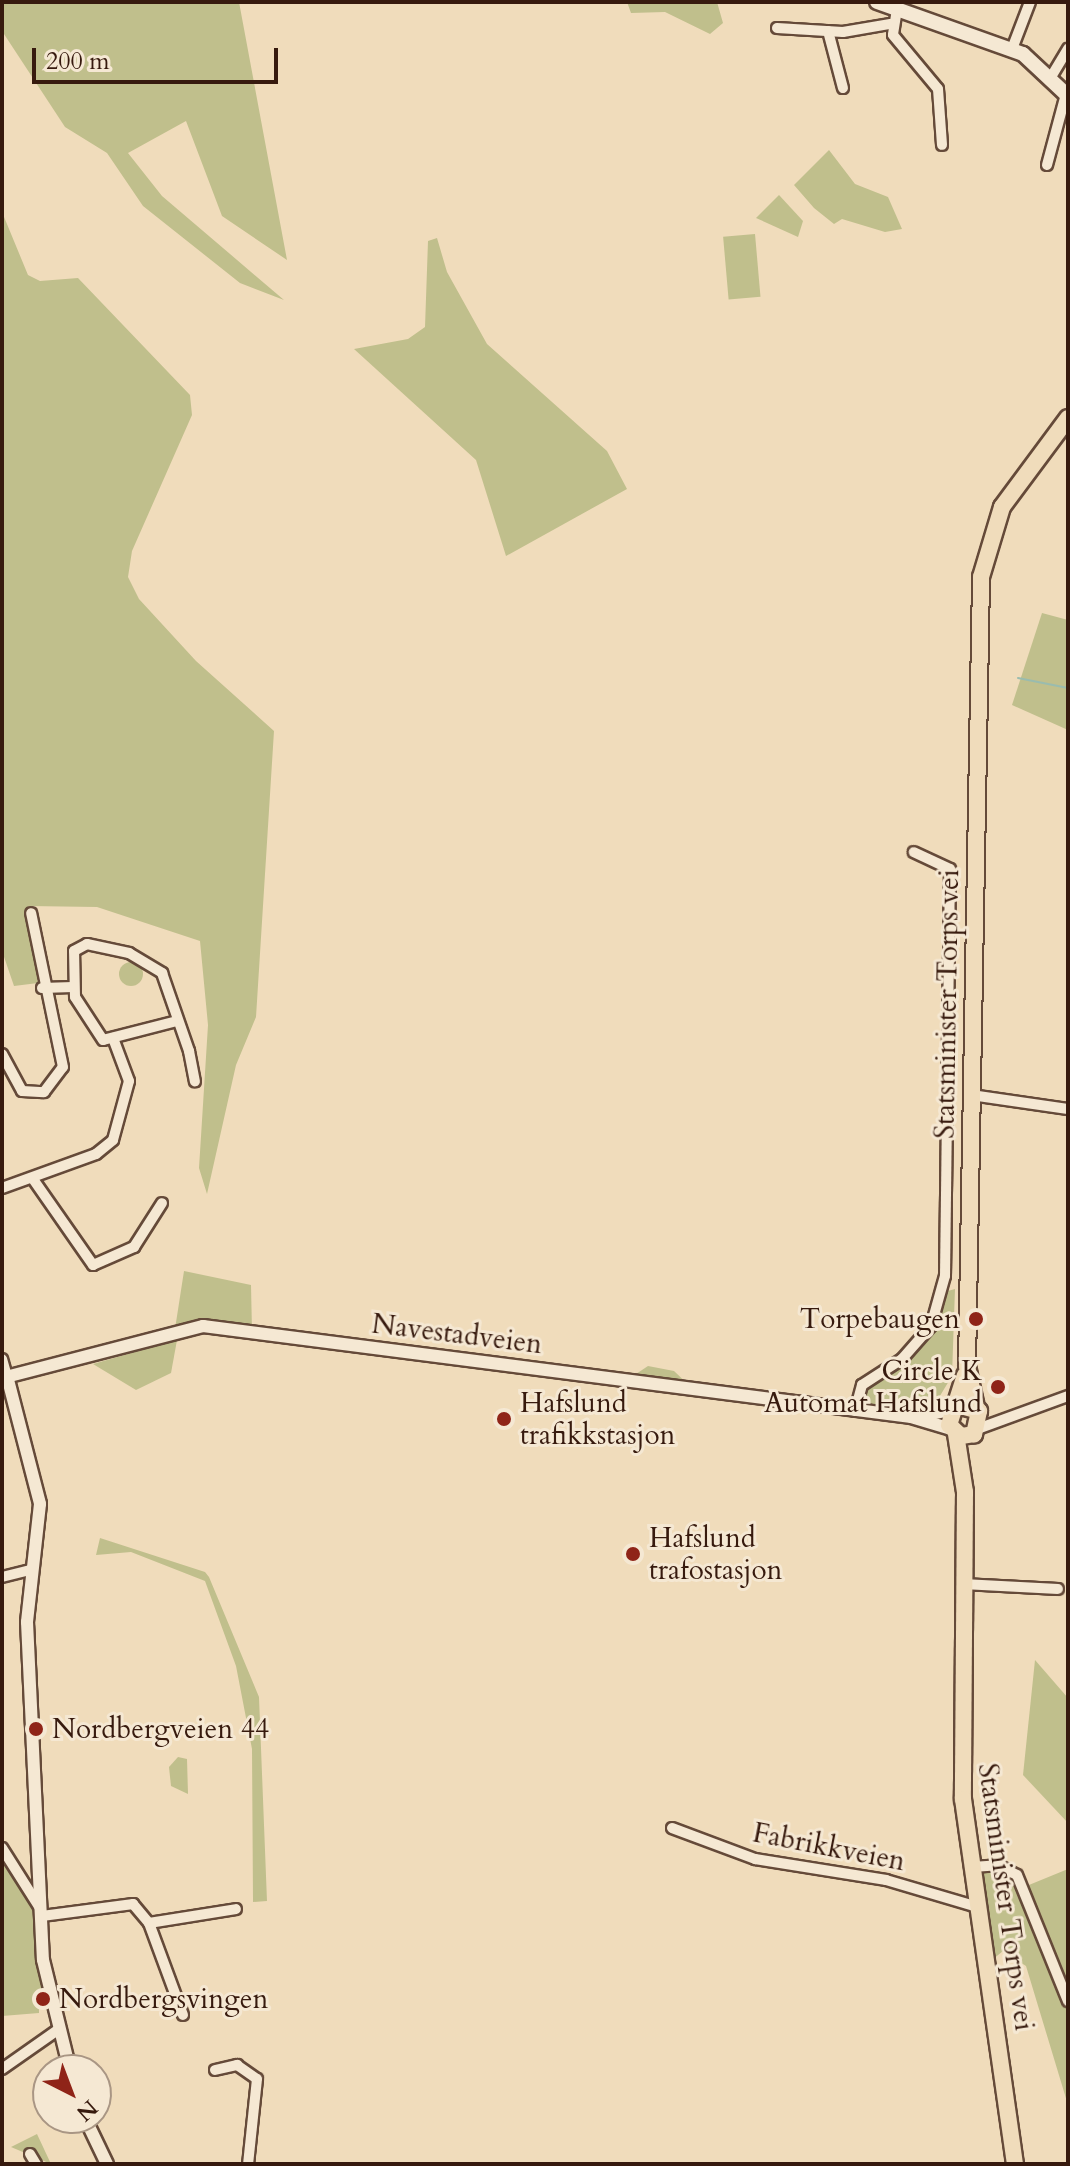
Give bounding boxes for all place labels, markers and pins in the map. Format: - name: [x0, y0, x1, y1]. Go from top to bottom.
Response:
- place label: Torpebaugen: [800, 1302, 960, 1336]
- marker: Torpebaugen: [967, 1310, 985, 1328]
- place label: Circle K Automat Hafslund: [764, 1354, 982, 1420]
- marker: Circle K Automat Hafslund: [989, 1378, 1007, 1396]
- place label: Hafslund trafikkstasjon: [520, 1386, 676, 1452]
- marker: Hafslund trafikkstasjon: [495, 1410, 513, 1428]
- place label: Hafslund trafostasjon: [649, 1521, 782, 1587]
- marker: Hafslund trafostasjon: [624, 1545, 642, 1563]
- place label: Nordbergveien 44: [52, 1712, 269, 1746]
- marker: Nordbergveien 44: [27, 1720, 45, 1738]
- place label: Nordbergsvingen: [59, 1982, 268, 2016]
- marker: Nordbergsvingen: [34, 1990, 52, 2008]

